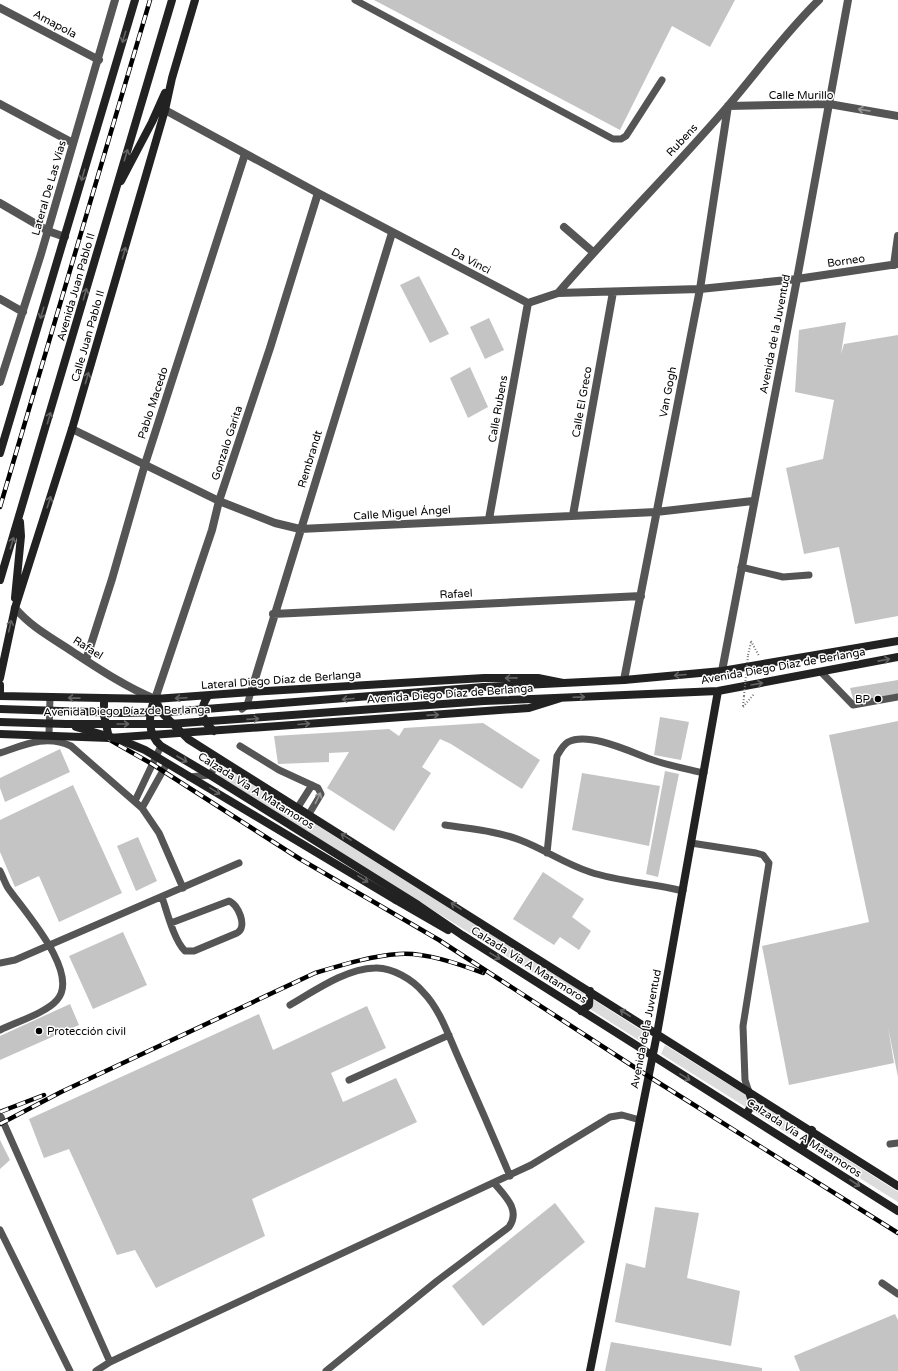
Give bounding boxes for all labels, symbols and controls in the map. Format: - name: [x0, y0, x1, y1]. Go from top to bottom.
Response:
- street label: Amapola: [31, 7, 79, 41]
- one-way arrow: [120, 31, 127, 44]
- street label: Calle Murillo: [769, 89, 834, 102]
- one-way arrow: [857, 106, 870, 114]
- street label: Rubens: [664, 121, 700, 159]
- street label: Lateral De Las Vías: [29, 139, 69, 237]
- one-way arrow: [123, 149, 130, 162]
- one-way arrow: [79, 169, 86, 182]
- street label: Avenida Juan Pablo II: [54, 232, 98, 342]
- street label: Da Vinci: [449, 245, 493, 277]
- one-way arrow: [121, 247, 128, 260]
- street label: Borneo: [826, 252, 866, 270]
- street label: Avenida de la Juventud: [757, 273, 793, 395]
- one-way arrow: [82, 287, 89, 300]
- street label: Calle Juan Pablo II: [69, 289, 107, 383]
- one-way arrow: [38, 307, 45, 320]
- street label: Pablo Macedo: [135, 365, 171, 441]
- street label: Calle El Greco: [569, 365, 595, 439]
- street label: Van Gogh: [657, 366, 679, 418]
- one-way arrow: [84, 372, 91, 385]
- street label: Calle Rubens: [486, 374, 510, 444]
- street label: Gonzalo Garita: [209, 404, 245, 482]
- one-way arrow: [46, 412, 53, 425]
- street label: Rembrandt: [295, 429, 325, 489]
- one-way arrow: [46, 496, 53, 509]
- street label: Calle Miguel Ángel: [353, 502, 451, 523]
- one-way arrow: [9, 537, 16, 550]
- street label: Rafael: [439, 587, 473, 601]
- one-way arrow: [7, 620, 15, 633]
- street label: Rafael: [71, 634, 105, 662]
- street label: Avenida Diego Díaz de Berlanga: [700, 645, 866, 687]
- one-way arrow: [877, 655, 890, 663]
- street label: Lateral Diego Díaz de Berlanga: [200, 668, 362, 692]
- one-way arrow: [674, 671, 687, 679]
- one-way arrow: [505, 674, 518, 682]
- one-way arrow: [750, 680, 763, 688]
- street label: Avenida Diego Díaz de Berlanga: [366, 682, 534, 706]
- place label: BP: [855, 693, 870, 706]
- one-way arrow: [68, 694, 81, 701]
- one-way arrow: [175, 694, 188, 701]
- one-way arrow: [572, 694, 585, 701]
- marker: BP: [873, 694, 883, 704]
- one-way arrow: [342, 695, 355, 703]
- street label: Avenida Diego Díaz de Berlanga: [43, 703, 211, 719]
- one-way arrow: [426, 711, 439, 718]
- one-way arrow: [246, 715, 259, 722]
- one-way arrow: [116, 720, 129, 728]
- one-way arrow: [297, 720, 310, 728]
- street label: Calzada Vía A Matamoros: [196, 750, 316, 832]
- one-way arrow: [176, 755, 188, 763]
- one-way arrow: [209, 788, 221, 796]
- one-way arrow: [315, 792, 322, 804]
- one-way arrow: [341, 833, 352, 841]
- one-way arrow: [357, 876, 369, 884]
- one-way arrow: [451, 902, 462, 910]
- street label: Calzada Vía A Matamoros: [469, 924, 589, 1006]
- one-way arrow: [489, 952, 500, 960]
- street label: Avenida de la Juventud: [628, 968, 664, 1090]
- one-way arrow: [620, 1009, 631, 1017]
- place label: Protección civil: [47, 1025, 126, 1038]
- marker: Protección civil: [34, 1026, 44, 1036]
- one-way arrow: [679, 1073, 691, 1081]
- street label: Calzada Vía A Matamoros: [744, 1096, 864, 1180]
- one-way arrow: [849, 1179, 860, 1187]

